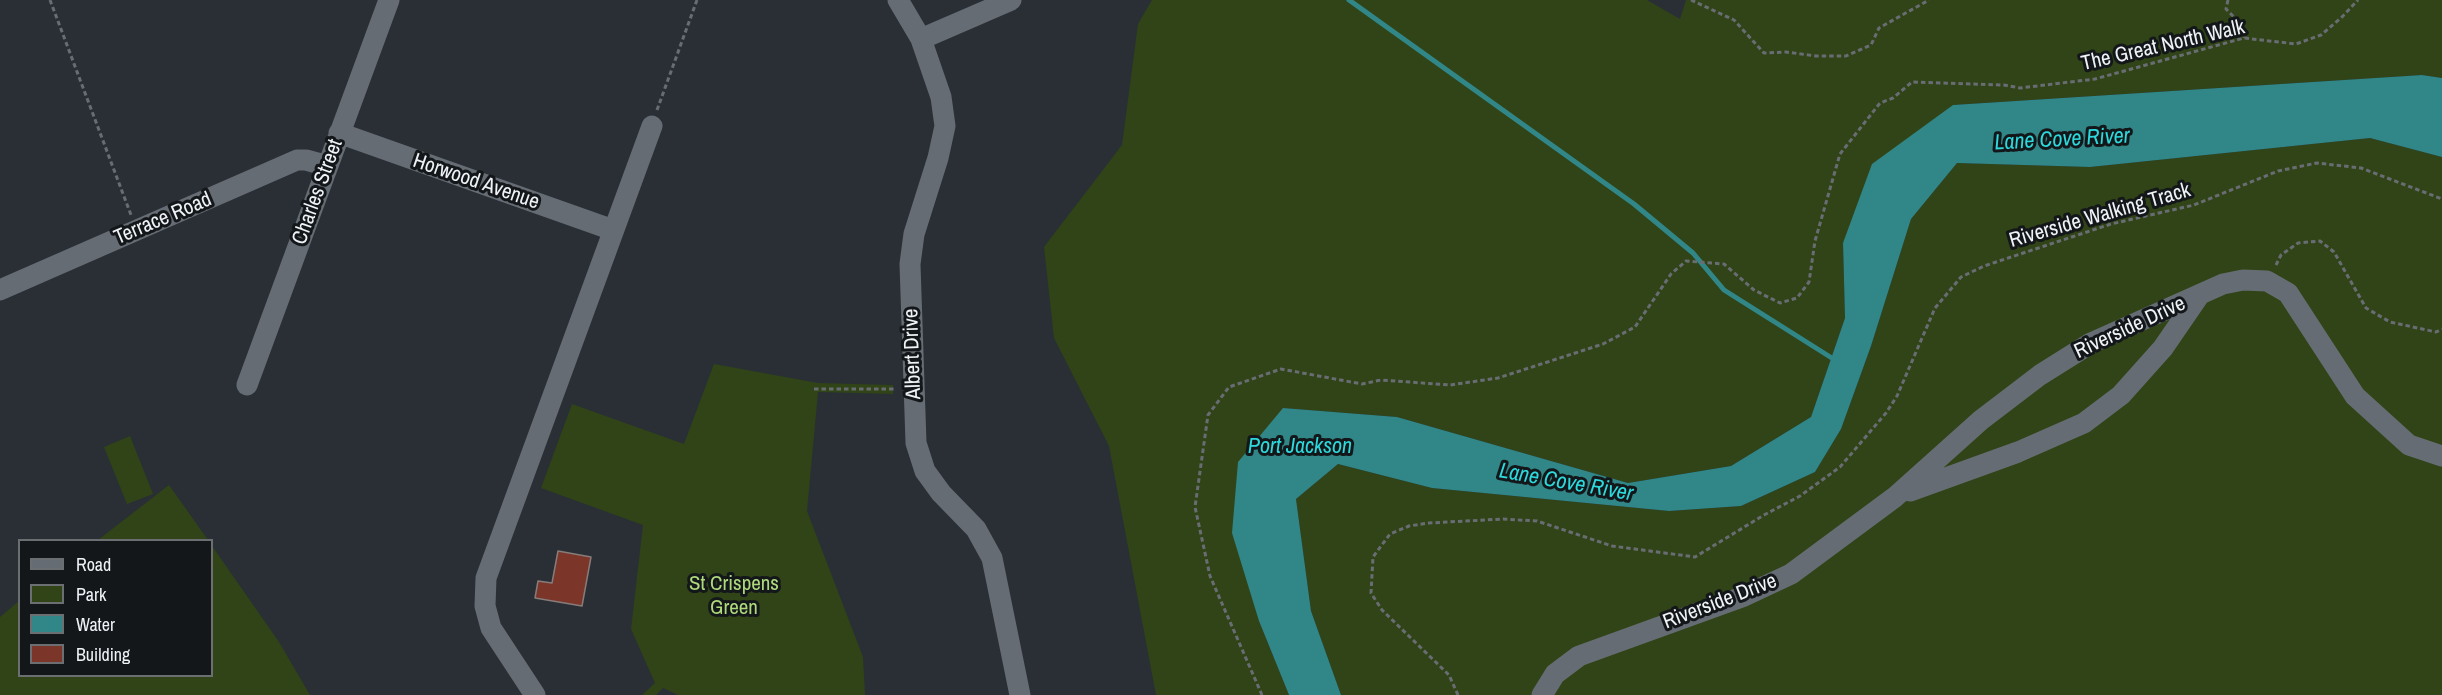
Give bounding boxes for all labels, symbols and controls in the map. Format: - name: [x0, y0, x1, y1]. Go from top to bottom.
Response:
- street label: The Great North Walk: [2079, 15, 2247, 77]
- water label: Lane Cove River: [1994, 123, 2130, 157]
- street label: Charles Street: [287, 136, 349, 248]
- street label: Horwood Avenue: [410, 149, 542, 215]
- street label: Riverside Walking Track: [2007, 178, 2193, 254]
- street label: Terrace Road: [111, 187, 215, 251]
- street label: Riverside Drive: [2070, 291, 2190, 365]
- street label: Albert Drive: [899, 308, 927, 400]
- water label: Port Jackson: [1248, 434, 1352, 460]
- water label: Lane Cove River: [1497, 458, 1635, 508]
- legend: [18, 539, 213, 677]
- text: Road: [76, 552, 111, 577]
- street label: Riverside Drive: [1660, 569, 1780, 635]
- park label: St Crispens Green: [689, 571, 779, 621]
- text: Park: [76, 582, 106, 607]
- text: Water: [76, 612, 115, 637]
- text: Building: [76, 642, 130, 667]

